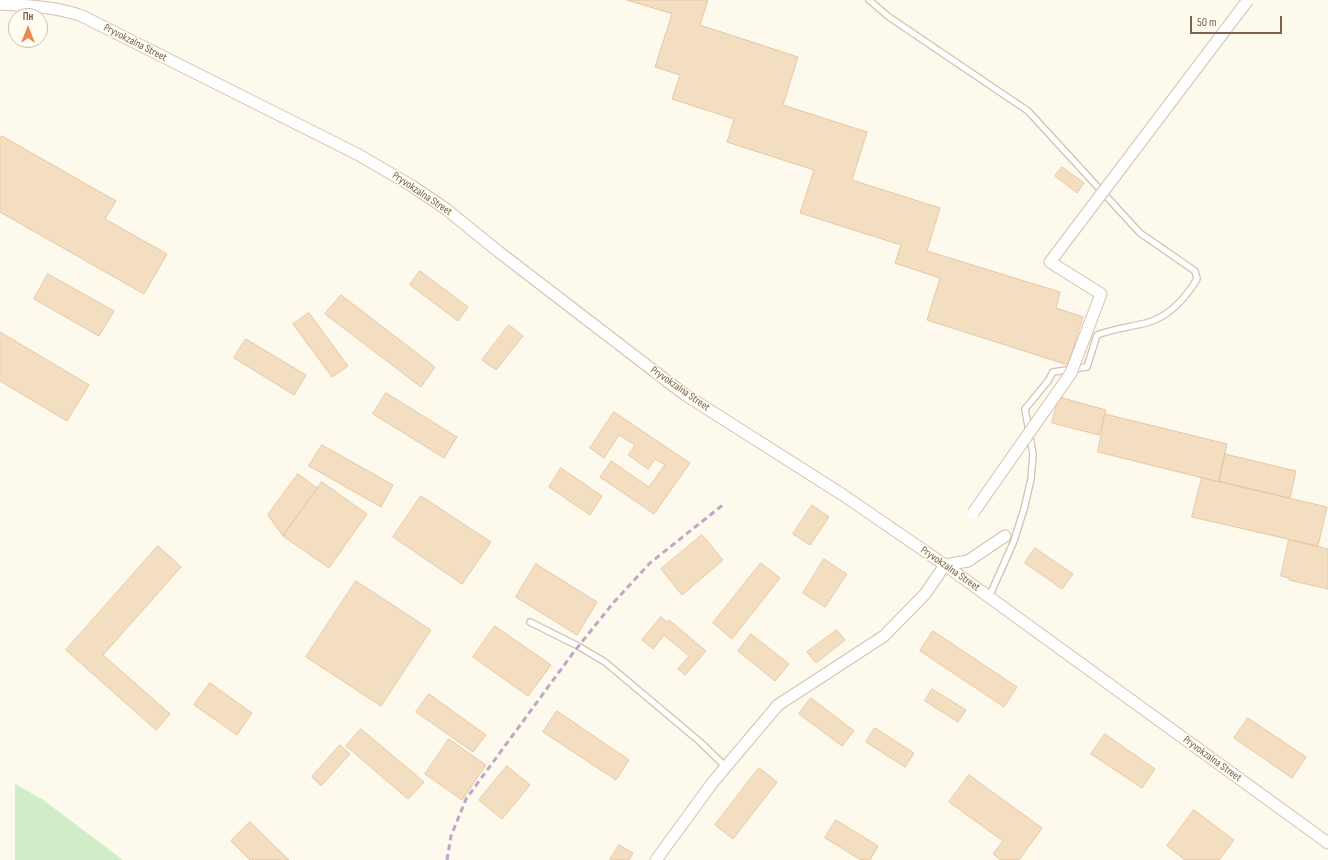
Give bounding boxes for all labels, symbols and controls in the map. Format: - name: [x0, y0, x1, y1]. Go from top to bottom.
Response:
- north arrow: [8, 8, 48, 48]
- scale bar: [1192, 8, 1284, 34]
- text: Пн: [23, 10, 33, 23]
- text: 50 m: [1197, 15, 1217, 30]
- street label: Pryvokzalna Street: [101, 21, 169, 65]
- street label: Pryvokzalna Street: [390, 169, 454, 219]
- street label: Pryvokzalna Street: [648, 364, 712, 414]
- street label: Pryvokzalna Street: [918, 544, 982, 594]
- street label: Pryvokzalna Street: [1180, 733, 1244, 785]

